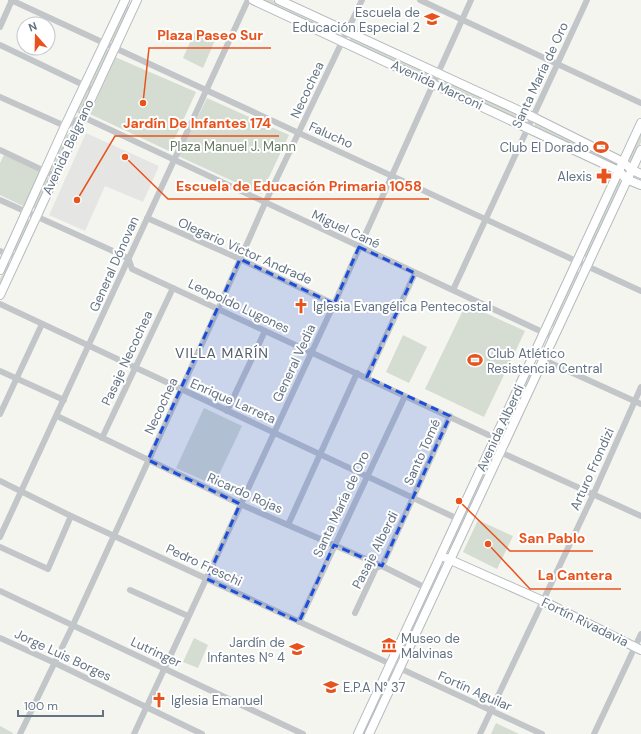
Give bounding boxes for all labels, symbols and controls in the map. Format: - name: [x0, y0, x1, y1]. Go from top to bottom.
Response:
- place label: Escuela de Educación Especial 2: [292, 4, 420, 36]
- school or university icon: Escuela de Educación Especial 2: [423, 10, 441, 28]
- north arrow: [16, 16, 56, 56]
- text: N: [26, 19, 39, 35]
- street label: Santa María de Oro: [508, 19, 572, 131]
- callout: Plaza Paseo Sur: [149, 22, 271, 48]
- text: Plaza Paseo Sur: [157, 26, 263, 44]
- street label: Avenida Marconi: [388, 56, 486, 114]
- street label: Necochea: [286, 59, 328, 121]
- street label: Avenida Belgrano: [38, 96, 98, 198]
- callout: Jardín De Infantes 174: [115, 110, 279, 136]
- text: Jardín De Infantes 174: [123, 114, 271, 132]
- street label: Falucho: [306, 118, 356, 152]
- park label: Plaza Manuel J. Mann: [170, 138, 296, 155]
- sports icon: Club El Dorado: [592, 138, 610, 156]
- place label: Club El Dorado: [500, 139, 589, 156]
- pharmacy icon: Alexis: [595, 167, 613, 185]
- place label: Alexis: [557, 168, 592, 185]
- callout: Escuela de Educación Primaria 1058: [168, 173, 429, 199]
- text: Escuela de Educación Primaria 1058: [176, 177, 422, 195]
- street label: Miguel Cané: [309, 206, 383, 252]
- street label: General Dónovan: [85, 214, 143, 314]
- street label: Olegario Víctor Andrade: [175, 214, 315, 288]
- street label: Leopoldo Lugones: [186, 275, 292, 337]
- church icon: Iglesia Evangélica Pentecostal: [292, 297, 310, 315]
- place label: Iglesia Evangélica Pentecostal: [313, 298, 491, 315]
- street label: Pasaje Necochea: [98, 308, 156, 408]
- street label: General Vedia: [269, 321, 319, 405]
- district label: VILLA MARÍN: [175, 344, 269, 362]
- place label: Club Atlético Resistencia Central: [487, 345, 603, 377]
- sports icon: Club Atlético Resistencia Central: [466, 351, 484, 369]
- street label: Necochea: [140, 375, 182, 437]
- street label: Enrique Larreta: [188, 375, 278, 427]
- street label: Avenida Alberdi: [472, 382, 528, 474]
- street label: Santo Tomé: [400, 416, 444, 488]
- street label: Arturo Frondizi: [566, 425, 618, 513]
- street label: Santa María de Oro: [309, 448, 373, 560]
- street label: Ricardo Rojas: [205, 469, 285, 517]
- street label: Pasaje Alberdi: [348, 508, 402, 592]
- callout: San Pablo: [510, 525, 593, 551]
- text: San Pablo: [519, 529, 585, 547]
- street label: Pedro Freschi: [163, 540, 245, 590]
- callout: La Cantera: [530, 563, 621, 589]
- text: La Cantera: [538, 566, 612, 584]
- street label: Fortín Rivadavia: [539, 594, 631, 650]
- street label: Jorge Luis Borges: [12, 625, 114, 685]
- place label: Museo de Malvinas: [401, 630, 460, 662]
- street label: Lutringer: [128, 633, 184, 671]
- place label: Jardín de Infantes Nº 4: [207, 634, 285, 666]
- museum icon: Museo de Malvinas: [380, 636, 398, 654]
- school or university icon: Jardín de Infantes Nº 4: [288, 640, 306, 658]
- street label: Fortín Aguilar: [435, 667, 515, 715]
- school or university icon: E.P.A N° 37: [322, 678, 340, 696]
- place label: E.P.A N° 37: [343, 679, 406, 696]
- church icon: Iglesia Emanuel: [150, 691, 168, 709]
- scale bar: [18, 692, 103, 718]
- place label: Iglesia Emanuel: [171, 692, 263, 709]
- text: 100 m: [24, 698, 58, 714]

